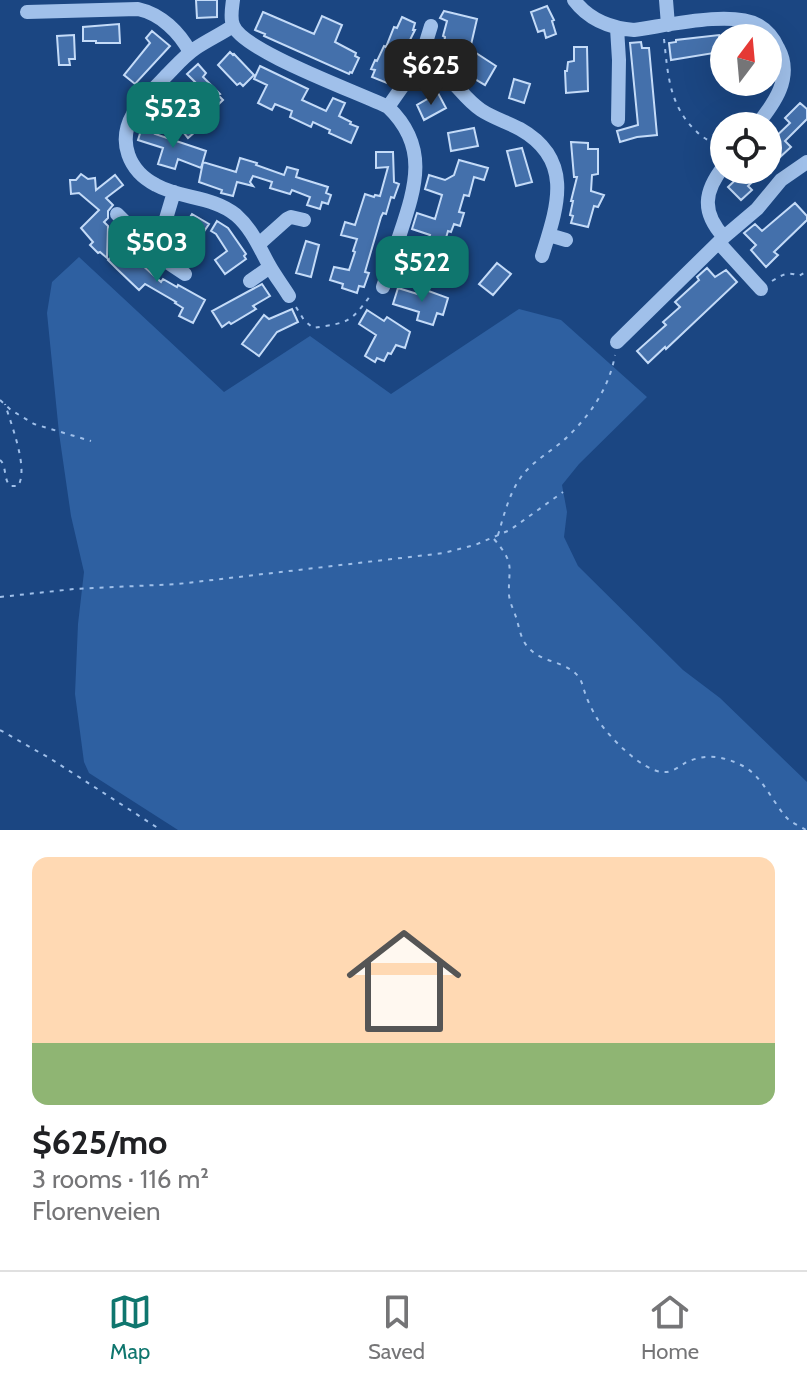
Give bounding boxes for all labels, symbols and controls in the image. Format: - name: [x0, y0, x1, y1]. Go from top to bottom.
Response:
- north arrow: [710, 24, 782, 96]
- map controls: [710, 24, 782, 184]
- pin: $625: [384, 39, 478, 107]
- text: $625: [402, 49, 460, 81]
- pin: $523: [126, 82, 220, 150]
- text: $523: [145, 92, 201, 124]
- button: locate: [710, 112, 782, 184]
- pin: $503: [110, 216, 204, 284]
- text: $503: [126, 226, 188, 258]
- pin: $522: [375, 236, 469, 304]
- text: $522: [394, 246, 450, 278]
- icon: home: [332, 909, 476, 1053]
- text: $625/mo: [32, 1121, 167, 1163]
- text: 3 rooms · 116 m²: [32, 1163, 209, 1195]
- text: Florenveien: [32, 1195, 161, 1227]
- tab: Map: [108, 1290, 152, 1365]
- tab: Saved: [368, 1290, 425, 1365]
- tab: Home: [641, 1290, 699, 1365]

